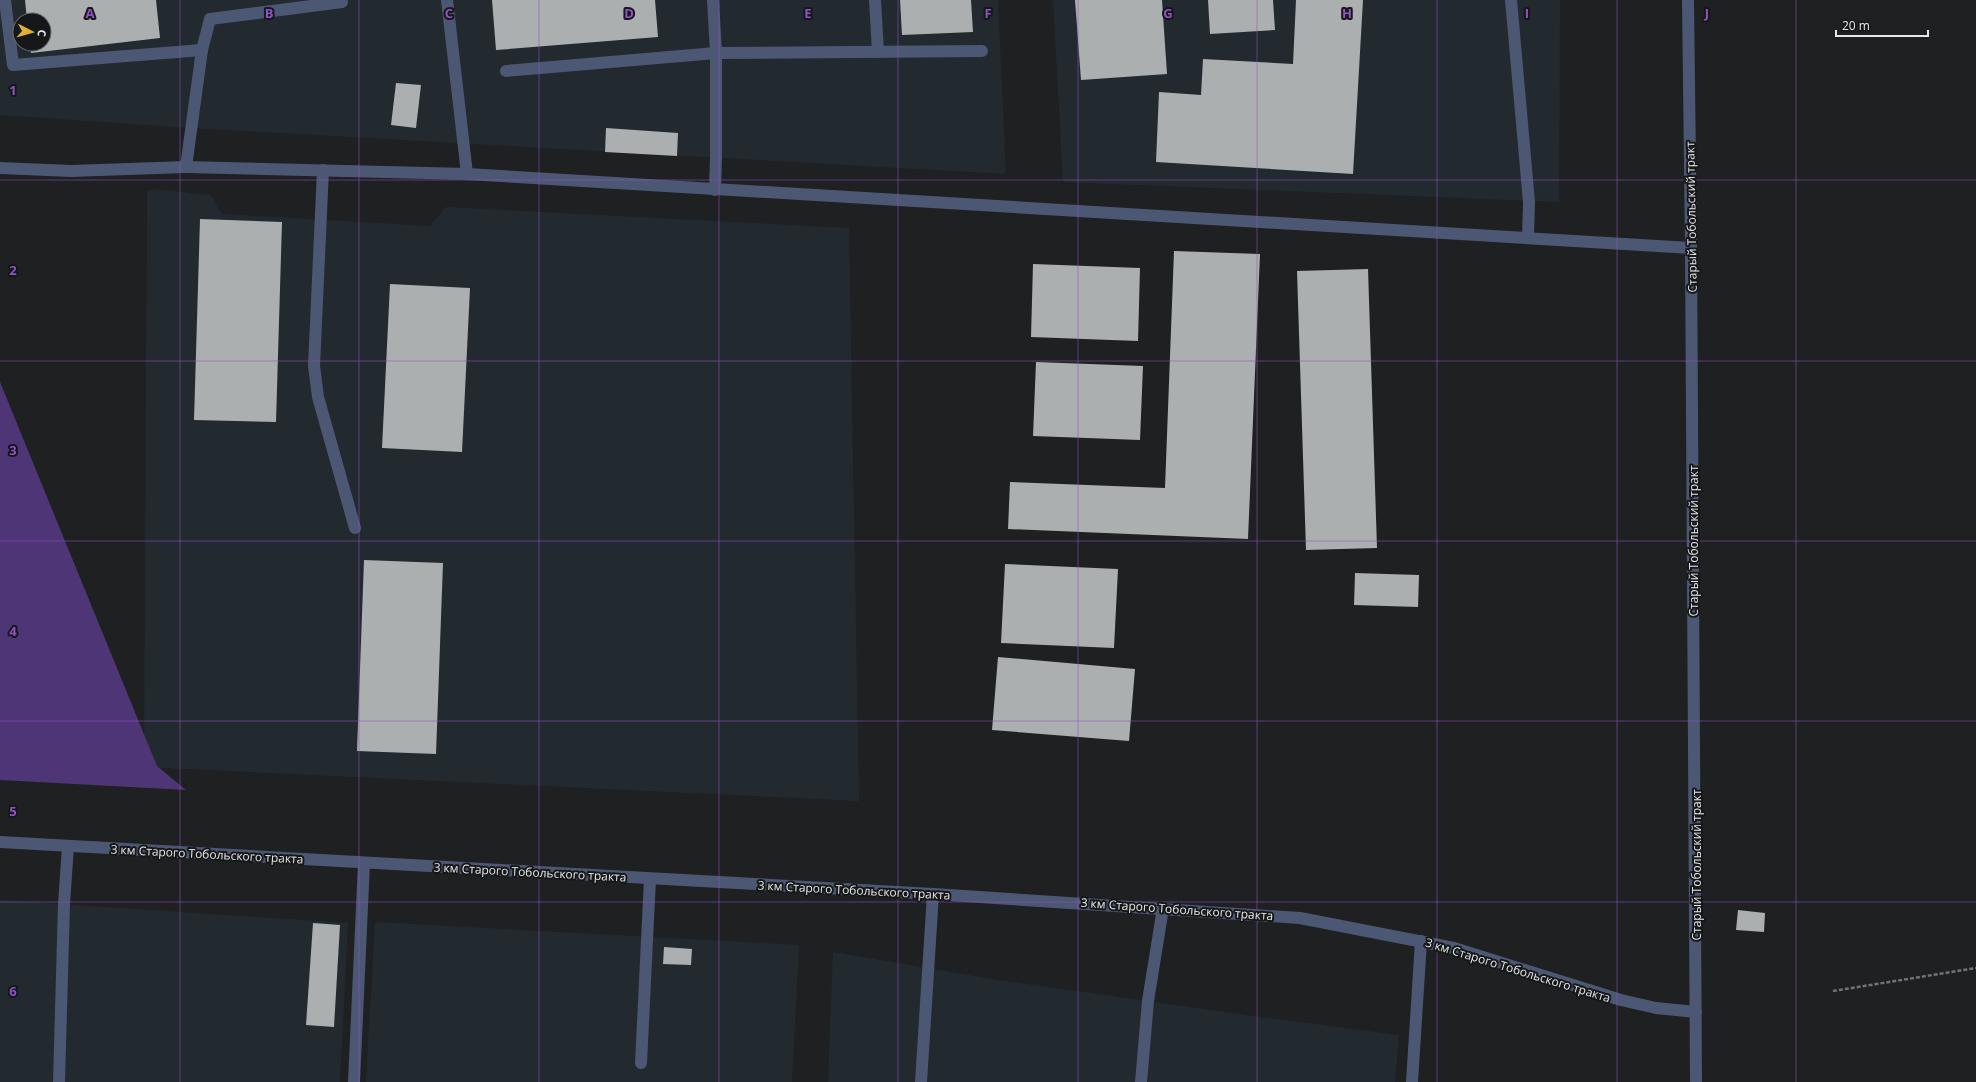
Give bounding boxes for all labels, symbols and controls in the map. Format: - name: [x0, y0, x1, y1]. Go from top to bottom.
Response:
- text: A: [86, 4, 95, 22]
- text: B: [265, 4, 274, 22]
- text: C: [445, 4, 453, 22]
- text: D: [624, 4, 634, 22]
- text: E: [804, 4, 812, 22]
- text: F: [984, 4, 992, 22]
- text: G: [1163, 4, 1173, 22]
- text: H: [1342, 4, 1352, 22]
- text: I: [1525, 4, 1529, 22]
- text: J: [1704, 4, 1709, 22]
- north arrow: [12, 12, 52, 52]
- scale bar: [1836, 12, 1928, 38]
- text: 20 m: [1842, 17, 1870, 34]
- text: С: [35, 29, 50, 37]
- text: 1: [9, 81, 17, 99]
- street label: Старый Тобольский тракт: [1681, 141, 1701, 293]
- text: 2: [9, 261, 17, 279]
- text: 3: [9, 441, 17, 459]
- street label: Старый Тобольский тракт: [1685, 465, 1702, 617]
- text: 4: [9, 622, 17, 640]
- street label: Старый Тобольский тракт: [1688, 789, 1705, 941]
- text: 5: [9, 802, 17, 820]
- street label: 3 км Старого Тобольского тракта: [110, 840, 304, 868]
- street label: 3 км Старого Тобольского тракта: [433, 858, 627, 886]
- street label: 3 км Старого Тобольского тракта: [757, 876, 951, 904]
- street label: 3 км Старого Тобольского тракта: [1080, 894, 1274, 924]
- street label: 3 км Старого Тобольского тракта: [1423, 934, 1613, 1006]
- text: 6: [9, 982, 17, 1000]

